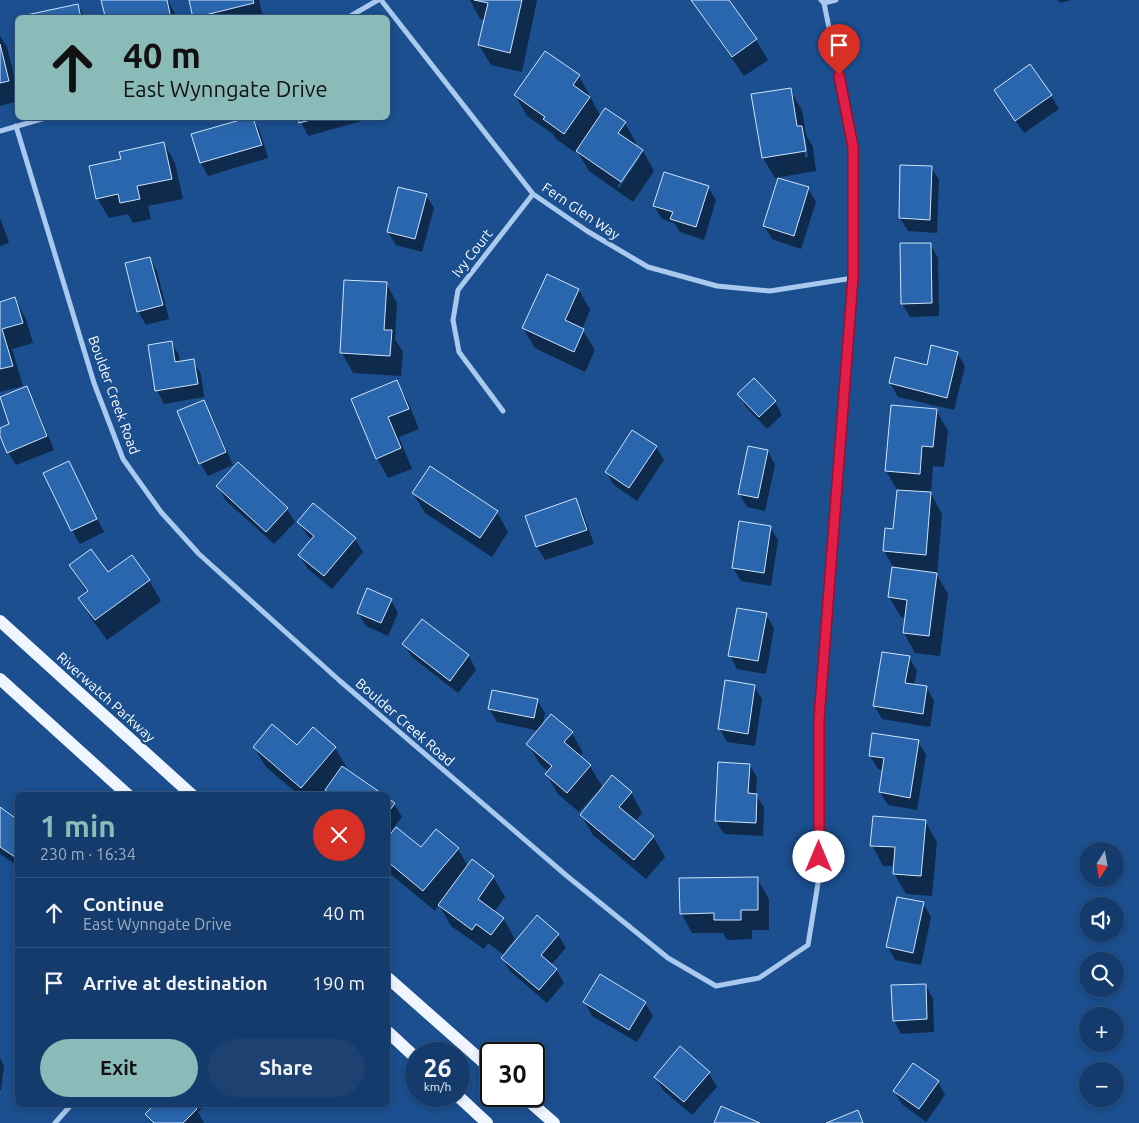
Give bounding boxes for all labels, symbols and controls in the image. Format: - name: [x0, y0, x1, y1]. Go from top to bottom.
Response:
- pin: [818, 24, 860, 75]
- icon: arrive: [825, 31, 853, 59]
- icon: ahead: [40, 35, 105, 100]
- text: 40 m: [123, 35, 201, 75]
- text: East Wynngate Drive: [123, 76, 328, 101]
- street label: Fern Glen Way: [539, 179, 623, 243]
- street label: Ivy Court: [448, 226, 496, 280]
- street label: Boulder Creek Road: [85, 334, 143, 456]
- street label: Riverwatch Parkway: [54, 649, 158, 745]
- street label: Boulder Creek Road: [353, 675, 457, 769]
- text: 1 min: [40, 809, 116, 843]
- button: close: [313, 809, 365, 861]
- position arrow: [792, 830, 844, 882]
- north arrow: [1079, 842, 1124, 888]
- map controls: [1079, 842, 1124, 1107]
- text: 230 m · 16:34: [40, 845, 136, 863]
- text: Continue: [83, 893, 164, 915]
- button: sound: [1079, 897, 1124, 942]
- icon: ahead: [40, 899, 68, 927]
- text: 40 m: [323, 902, 365, 924]
- text: East Wynngate Drive: [83, 915, 232, 933]
- button: search: [1079, 952, 1124, 997]
- icon: arrive: [40, 969, 68, 997]
- text: Arrive at destination: [83, 972, 268, 994]
- text: 190 m: [312, 972, 365, 994]
- button: +: [1079, 1007, 1124, 1052]
- button: Exit: [40, 1039, 198, 1097]
- button: Share: [208, 1039, 365, 1097]
- speed limit sign: 30: [480, 1042, 545, 1107]
- text: 26: [423, 1054, 452, 1082]
- button: −: [1079, 1062, 1124, 1107]
- text: km/h: [424, 1080, 451, 1093]

